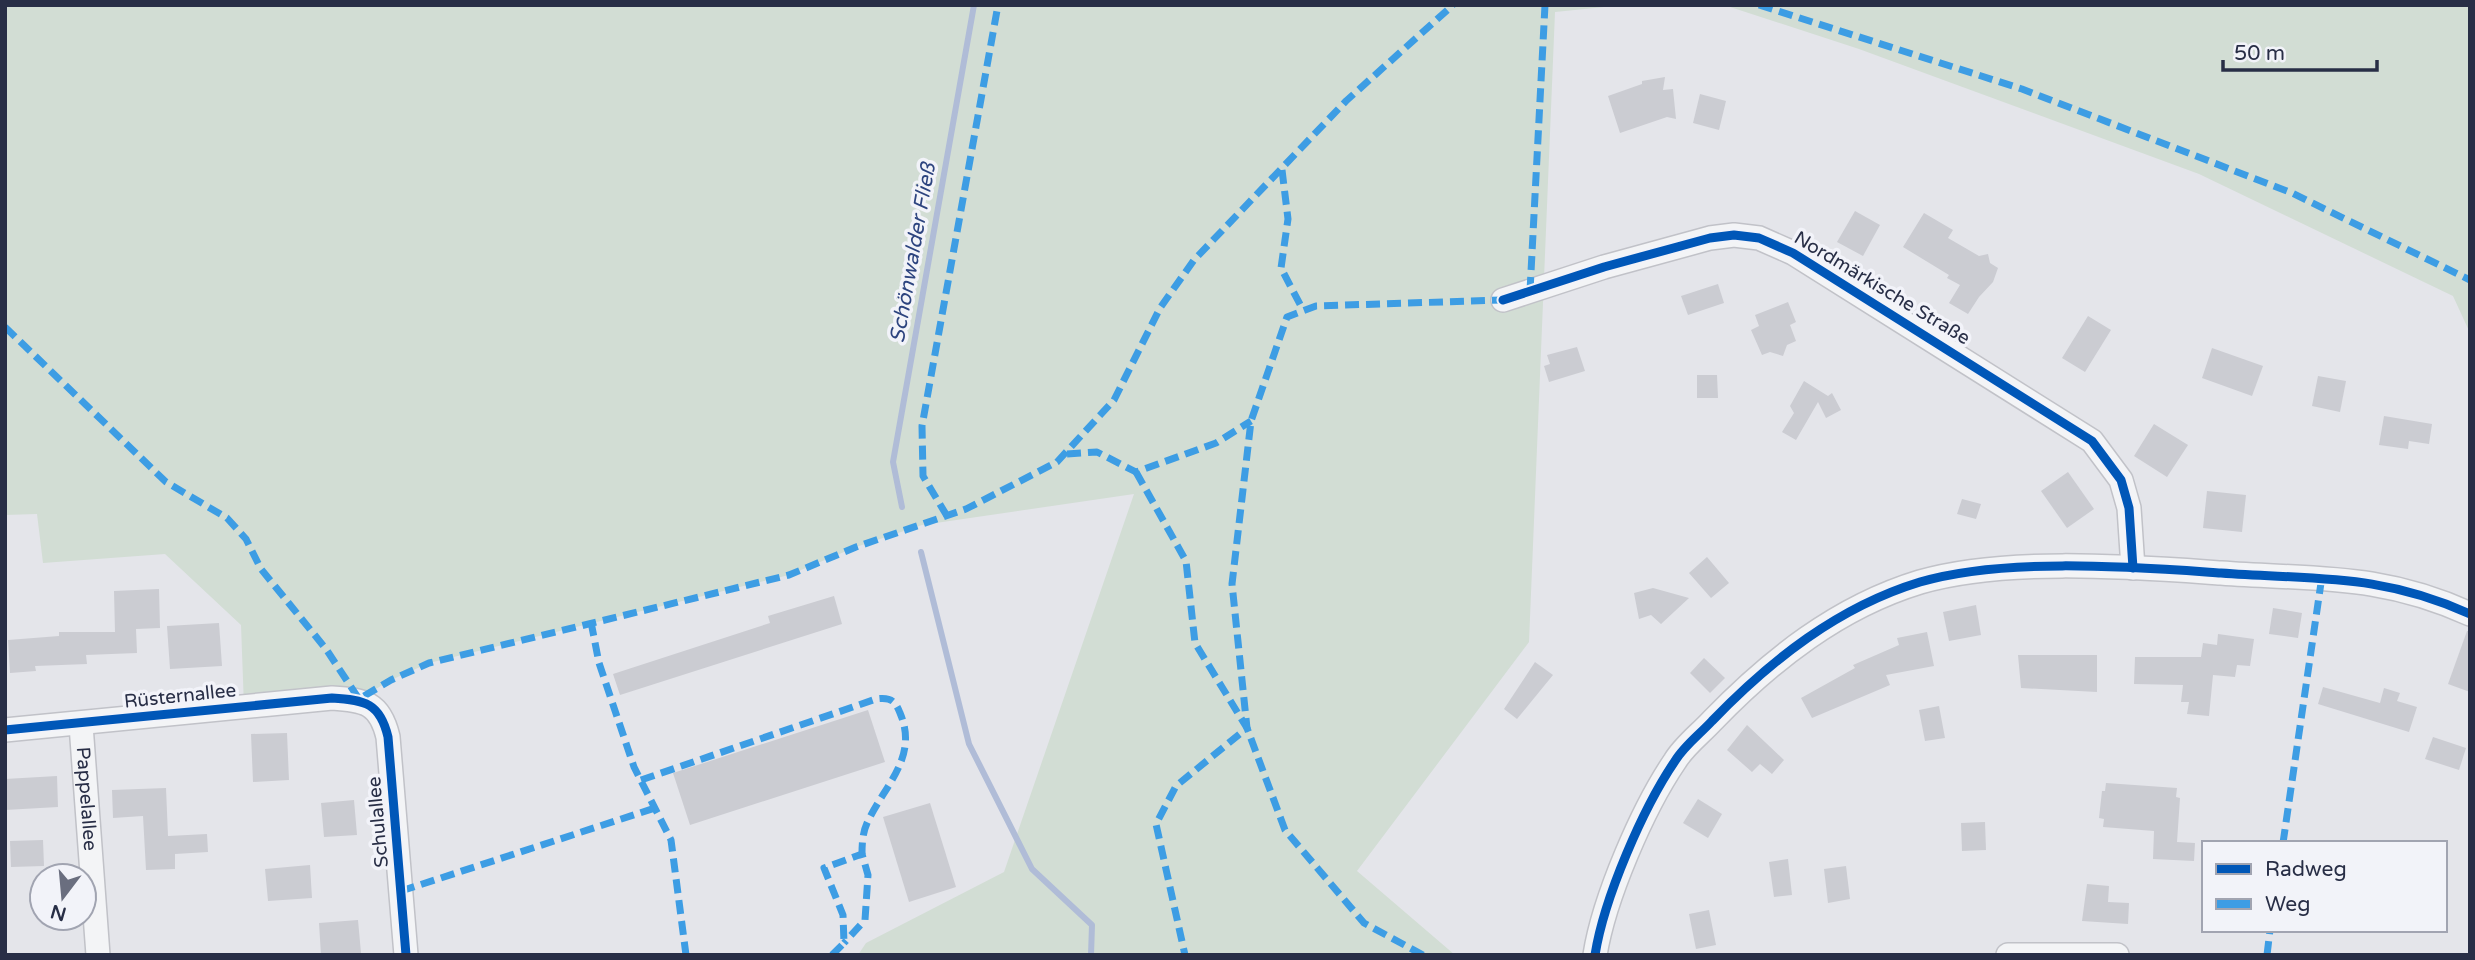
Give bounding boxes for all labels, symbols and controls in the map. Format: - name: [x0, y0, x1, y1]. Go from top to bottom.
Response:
- scale bar: [2223, 28, 2377, 72]
- text: 50 m: [2234, 41, 2285, 66]
- water label: Schönwalder Fließ: [885, 160, 941, 345]
- street label: Nordmärkische Straße: [1790, 227, 1974, 349]
- street label: Rüsternallee: [123, 679, 237, 713]
- street label: Pappelallee: [72, 746, 101, 852]
- street label: Schulallee: [363, 776, 393, 868]
- legend: [2202, 841, 2447, 932]
- text: Radweg: [2265, 857, 2347, 882]
- north arrow: [28, 862, 98, 932]
- text: Weg: [2265, 892, 2310, 917]
- text: N: [48, 900, 69, 925]

